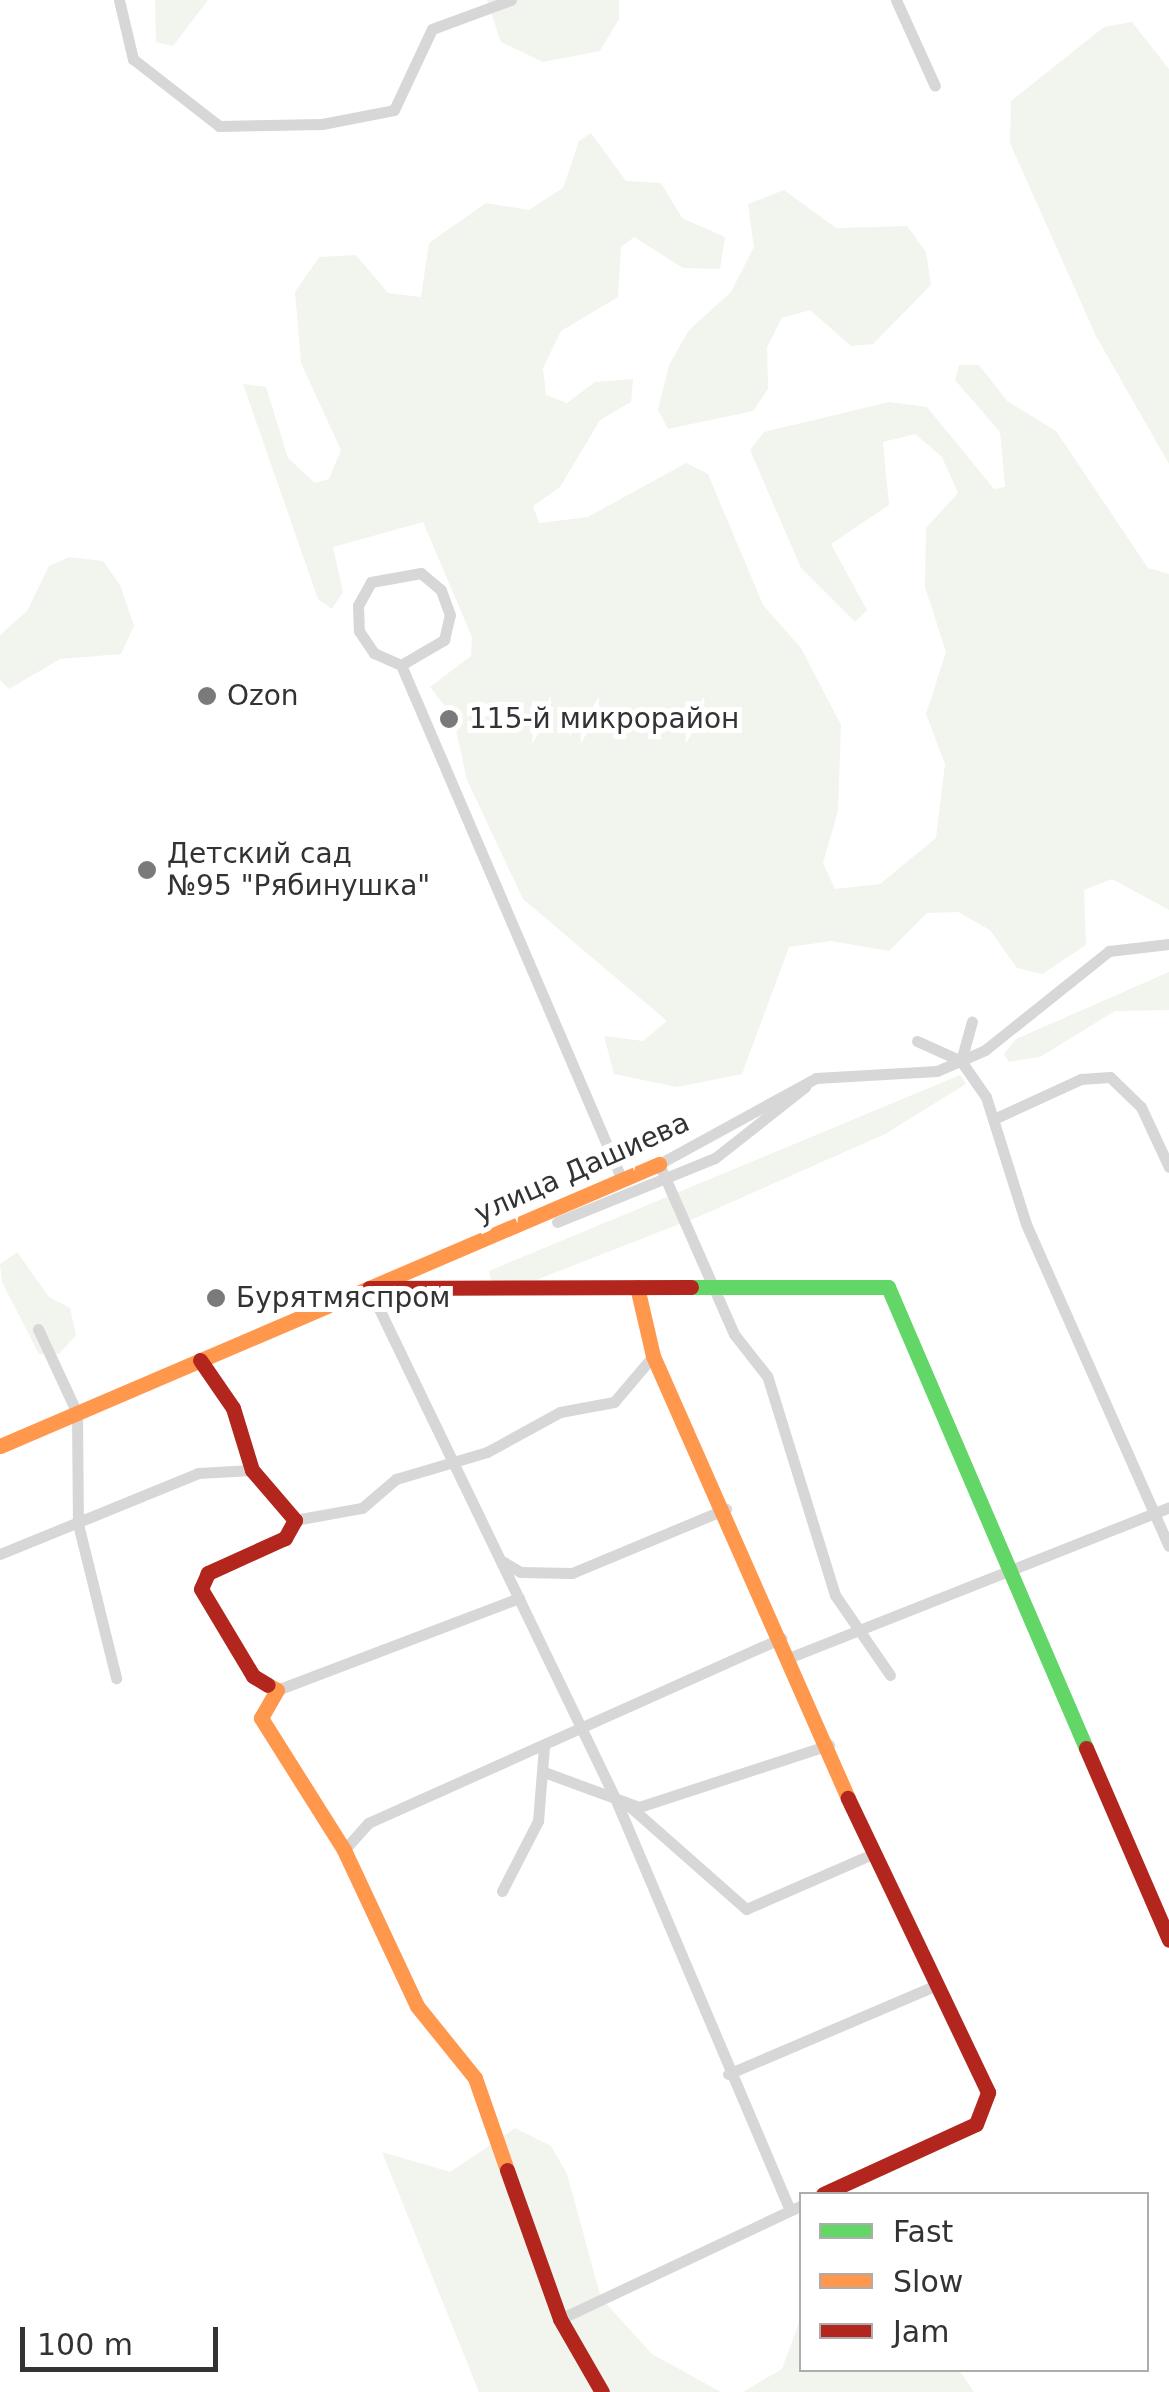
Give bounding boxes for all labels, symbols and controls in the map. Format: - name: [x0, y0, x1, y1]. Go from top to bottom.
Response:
- place label: Ozon: [227, 679, 299, 713]
- marker: Ozon: [196, 685, 218, 707]
- place label: 115-й микрорайон: [469, 702, 739, 736]
- marker: 115-й микрорайон: [438, 708, 460, 730]
- place label: Детский сад №95 "Рябинушка": [167, 837, 430, 903]
- marker: Детский сад №95 "Рябинушка": [136, 859, 158, 881]
- street label: улица Дашиева: [469, 1106, 695, 1230]
- place label: Бурятмяспром: [236, 1281, 450, 1315]
- marker: Бурятмяспром: [205, 1287, 227, 1309]
- legend: [799, 2192, 1149, 2372]
- text: Fast: [893, 2214, 953, 2249]
- text: Slow: [893, 2264, 963, 2299]
- scale bar: [25, 2307, 222, 2369]
- text: Jam: [893, 2314, 949, 2349]
- text: 100 m: [37, 2327, 133, 2362]

